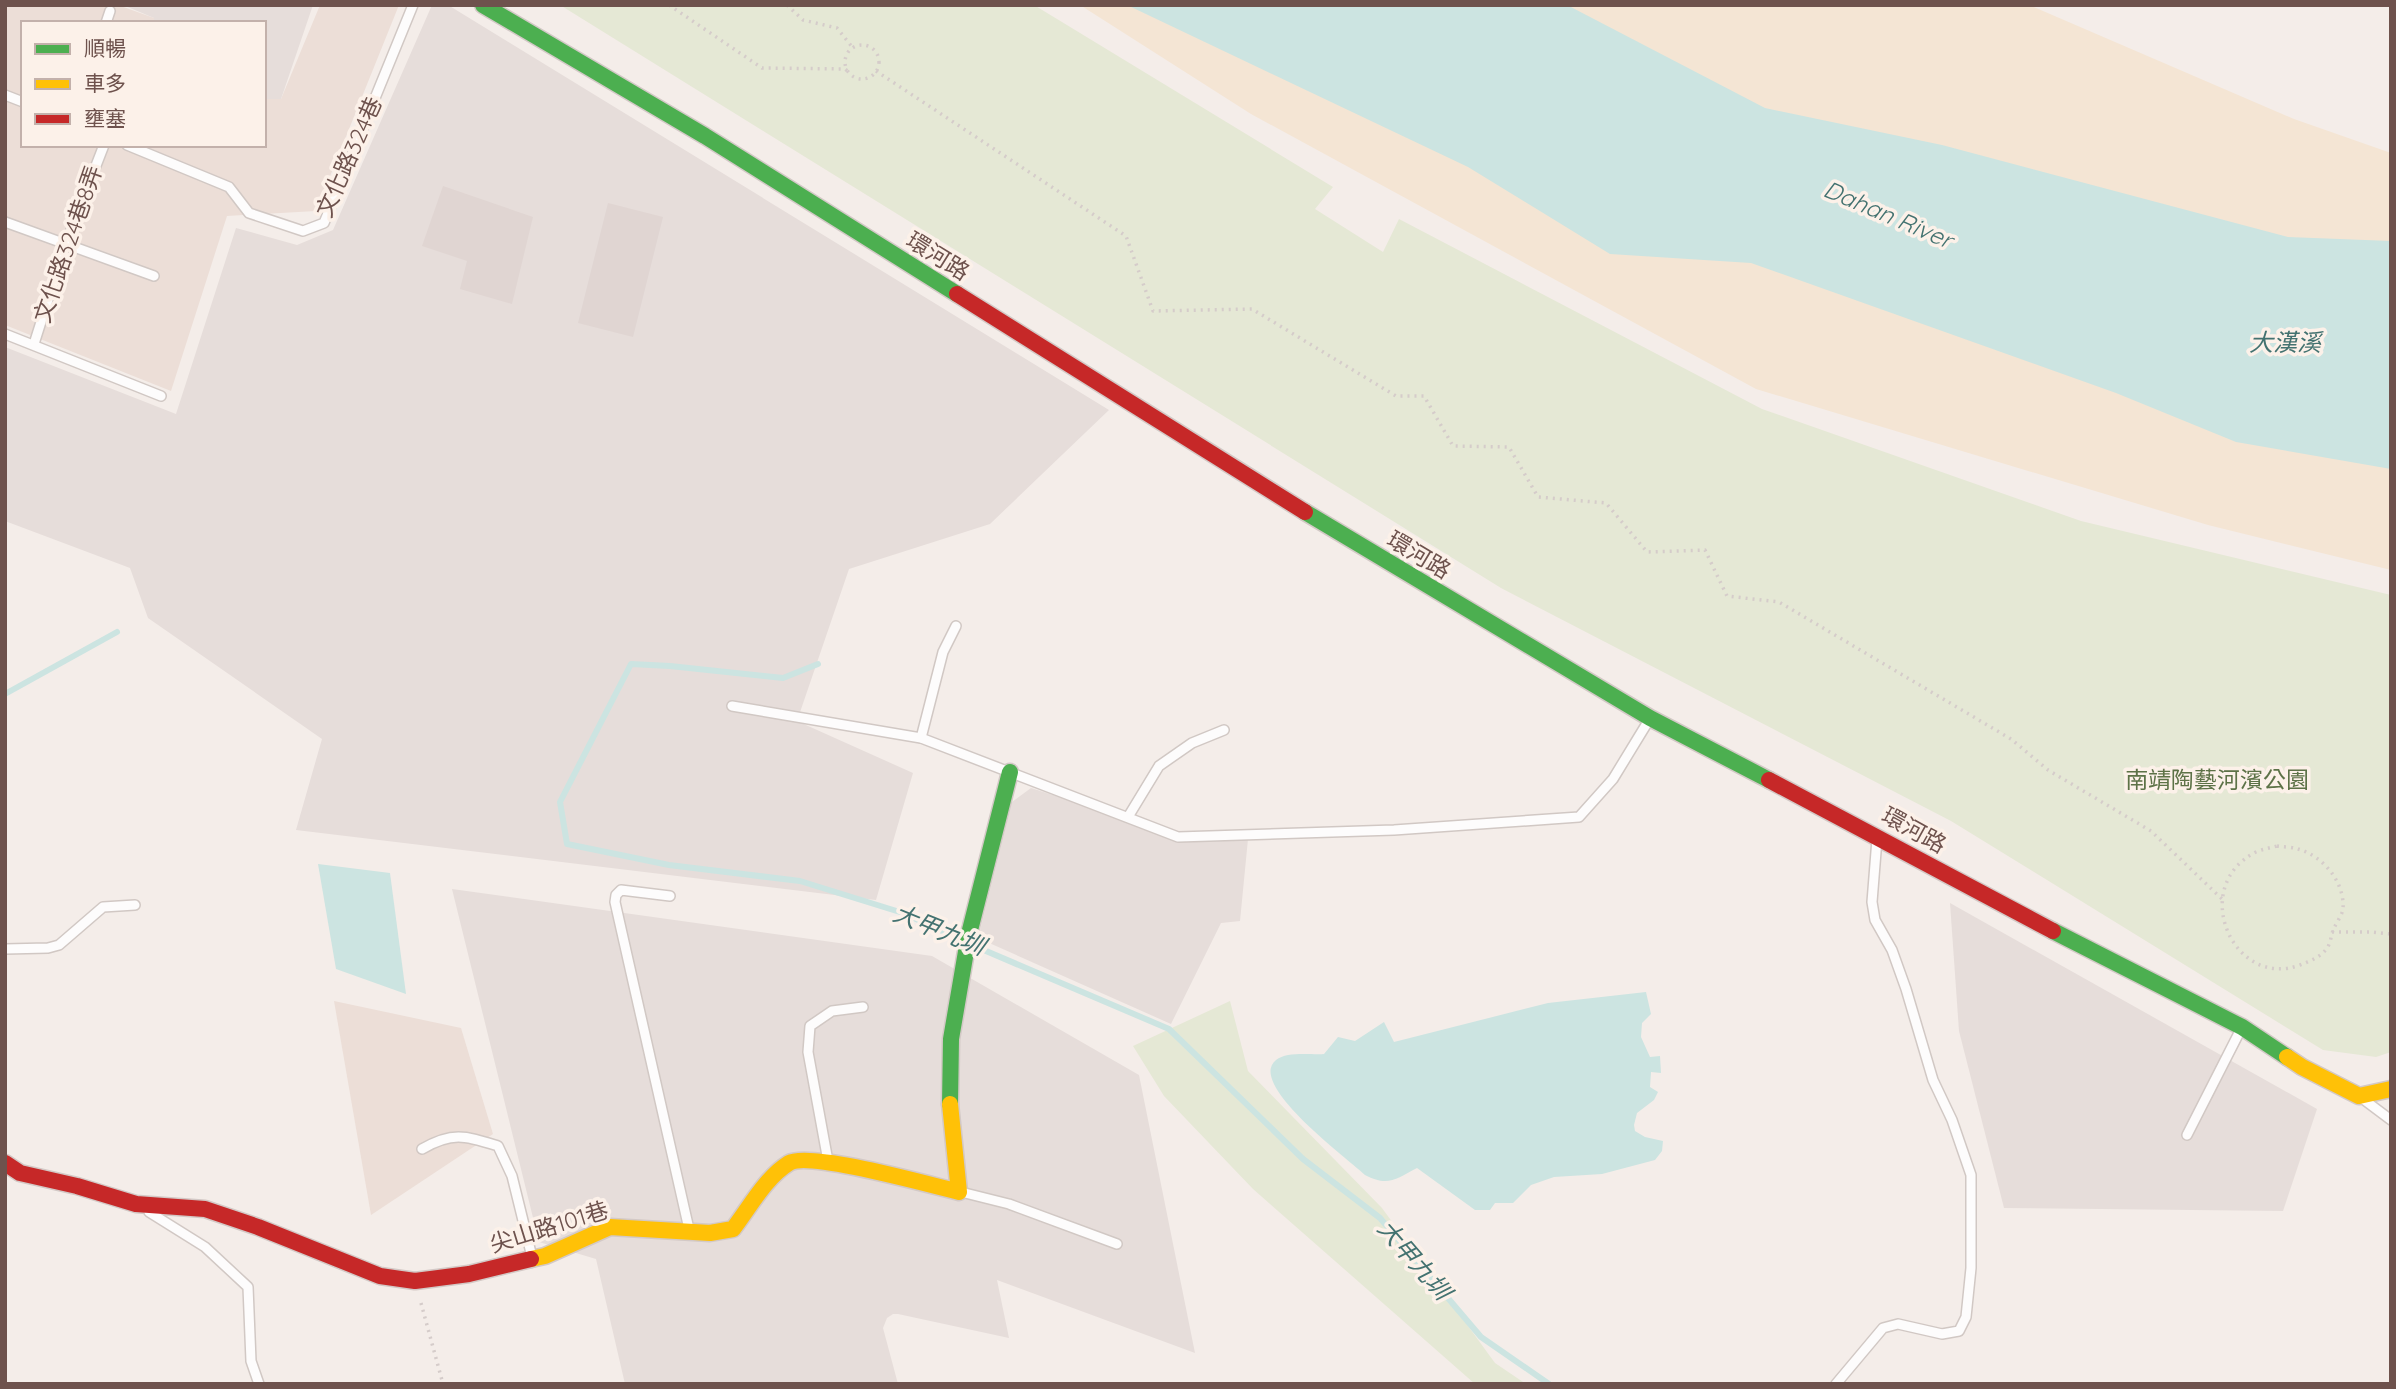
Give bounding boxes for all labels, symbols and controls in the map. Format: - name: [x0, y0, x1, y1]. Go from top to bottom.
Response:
- legend: [21, 21, 266, 147]
- text: 順暢: [84, 35, 126, 61]
- text: 車多: [84, 70, 126, 96]
- street label: 文化路324巷: [309, 92, 388, 221]
- text: 壅塞: [84, 105, 126, 131]
- street label: 文化路324巷8弄: [27, 162, 108, 326]
- water label: Dahan River: [1819, 174, 1960, 256]
- street label: 環河路: [901, 225, 975, 286]
- water label: 大漢溪: [2249, 327, 2324, 357]
- street label: 環河路: [1382, 524, 1456, 585]
- park label: 南靖陶藝河濱公園: [2125, 765, 2309, 794]
- street label: 環河路: [1877, 800, 1951, 859]
- water label: 大甲九圳: [889, 897, 992, 962]
- street label: 尖山路101巷: [486, 1195, 612, 1258]
- water label: 大甲九圳: [1372, 1213, 1460, 1308]

